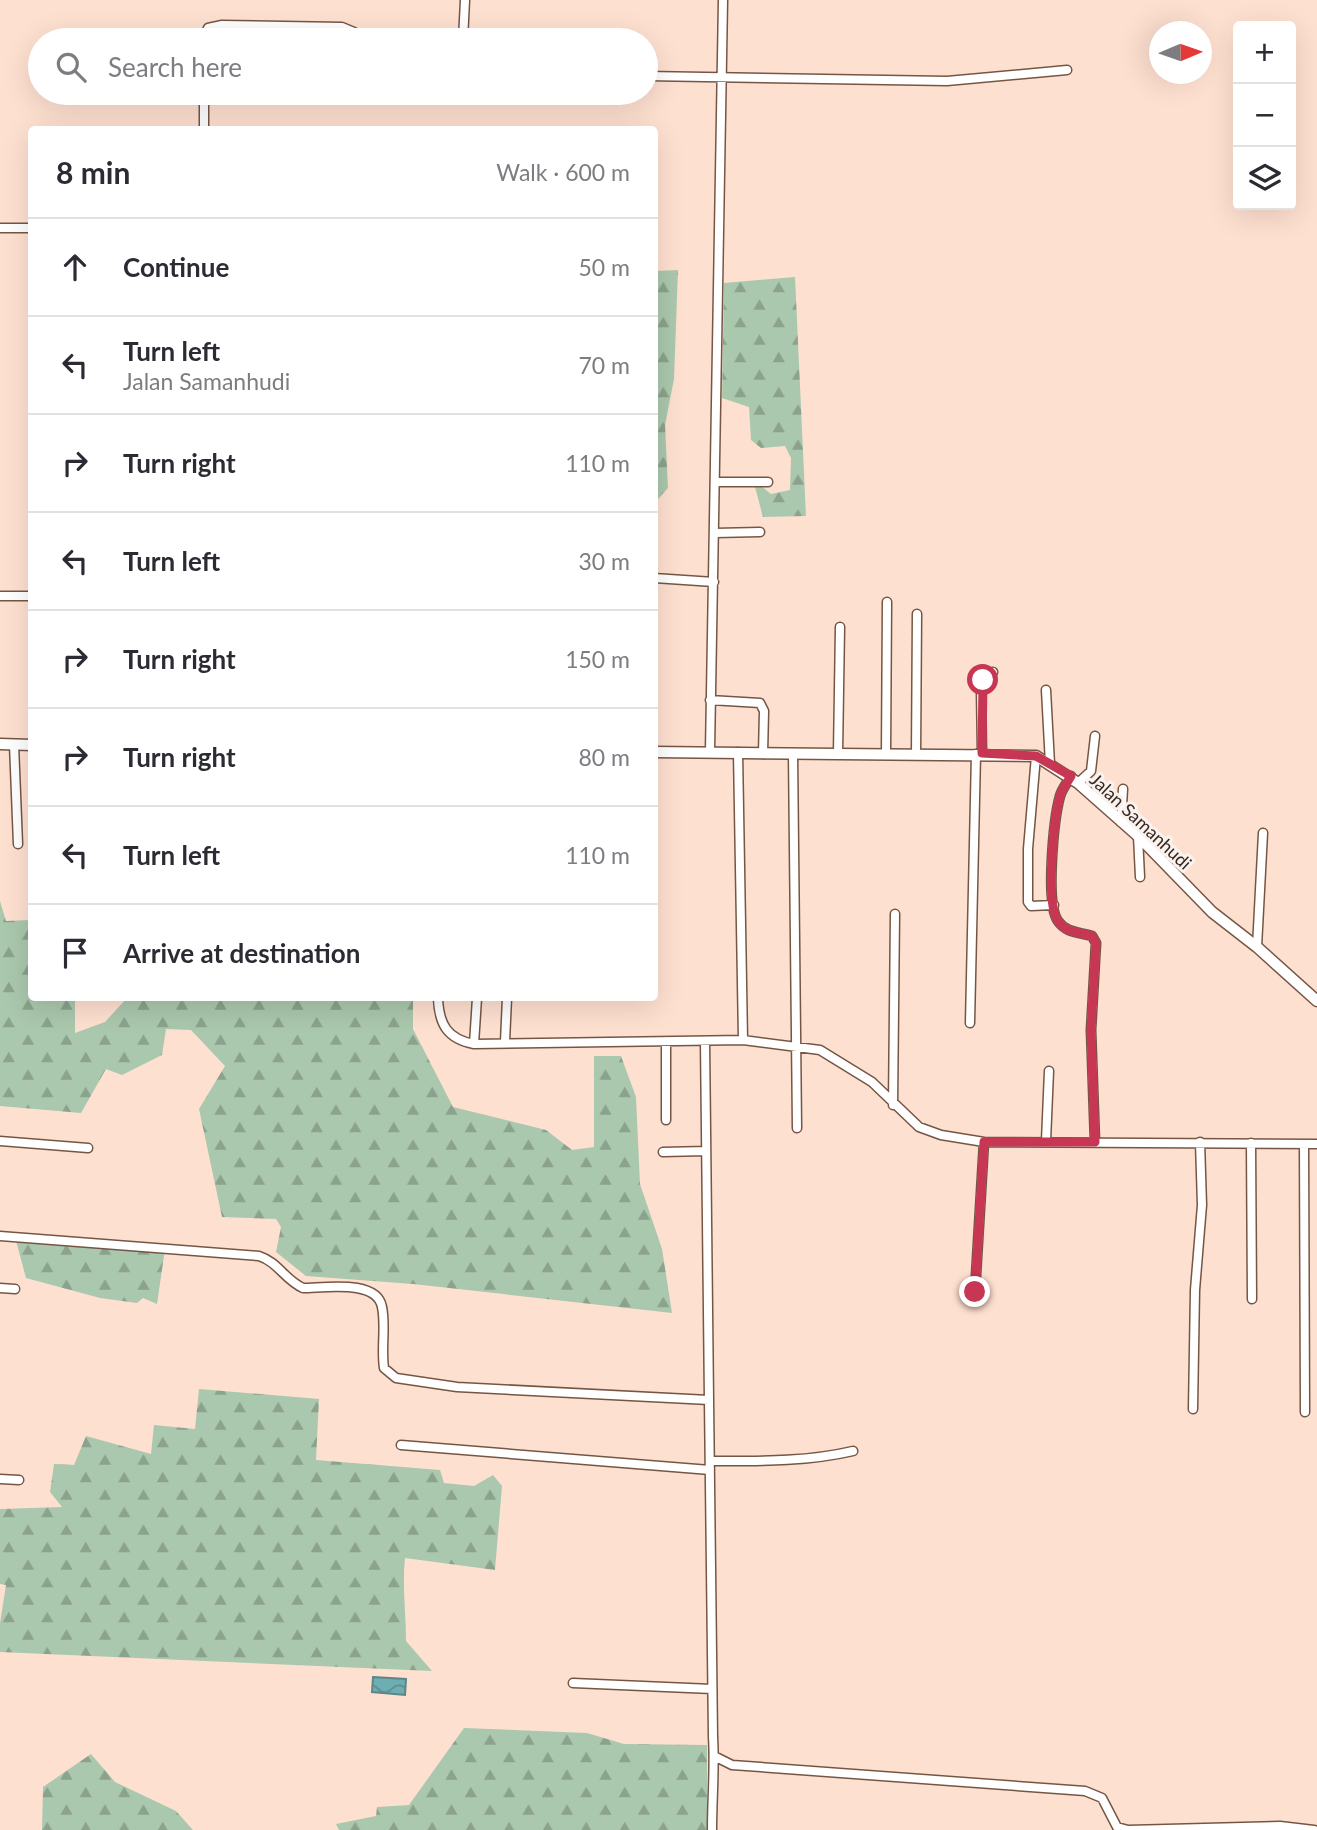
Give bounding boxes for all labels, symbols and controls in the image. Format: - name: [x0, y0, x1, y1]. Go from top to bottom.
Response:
- north arrow: [1149, 21, 1212, 84]
- map controls: [1233, 21, 1296, 210]
- button: +: [1233, 21, 1296, 84]
- search box: [28, 28, 658, 105]
- icon: search: [52, 48, 90, 86]
- text: Search here: [108, 51, 242, 83]
- button: −: [1233, 84, 1296, 147]
- button: layers: [1233, 147, 1296, 210]
- text: 8 min: [56, 154, 130, 190]
- text: Walk · 600 m: [496, 158, 630, 186]
- icon: ahead: [56, 248, 94, 286]
- text: Continue: [123, 251, 229, 283]
- text: 50 m: [579, 253, 630, 281]
- text: Turn left: [123, 335, 220, 367]
- icon: left: [56, 346, 94, 384]
- text: 70 m: [579, 351, 630, 379]
- text: Jalan Samanhudi: [123, 367, 290, 395]
- icon: right: [56, 444, 94, 482]
- text: Turn right: [123, 447, 236, 479]
- text: 110 m: [565, 449, 630, 477]
- icon: left: [56, 542, 94, 580]
- text: Turn left: [123, 545, 220, 577]
- text: 30 m: [579, 547, 630, 575]
- icon: right: [56, 640, 94, 678]
- text: Turn right: [123, 643, 236, 675]
- text: 150 m: [565, 645, 630, 673]
- route start: [967, 664, 998, 695]
- icon: right: [56, 738, 94, 776]
- text: Turn right: [123, 741, 236, 773]
- text: 80 m: [579, 743, 630, 771]
- street label: Jalan Samanhudi: [1086, 768, 1196, 874]
- icon: left: [56, 836, 94, 874]
- text: Turn left: [123, 839, 220, 871]
- text: 110 m: [565, 841, 630, 869]
- icon: arrive: [56, 934, 94, 972]
- text: Arrive at destination: [123, 937, 360, 969]
- route end: [959, 1276, 990, 1307]

